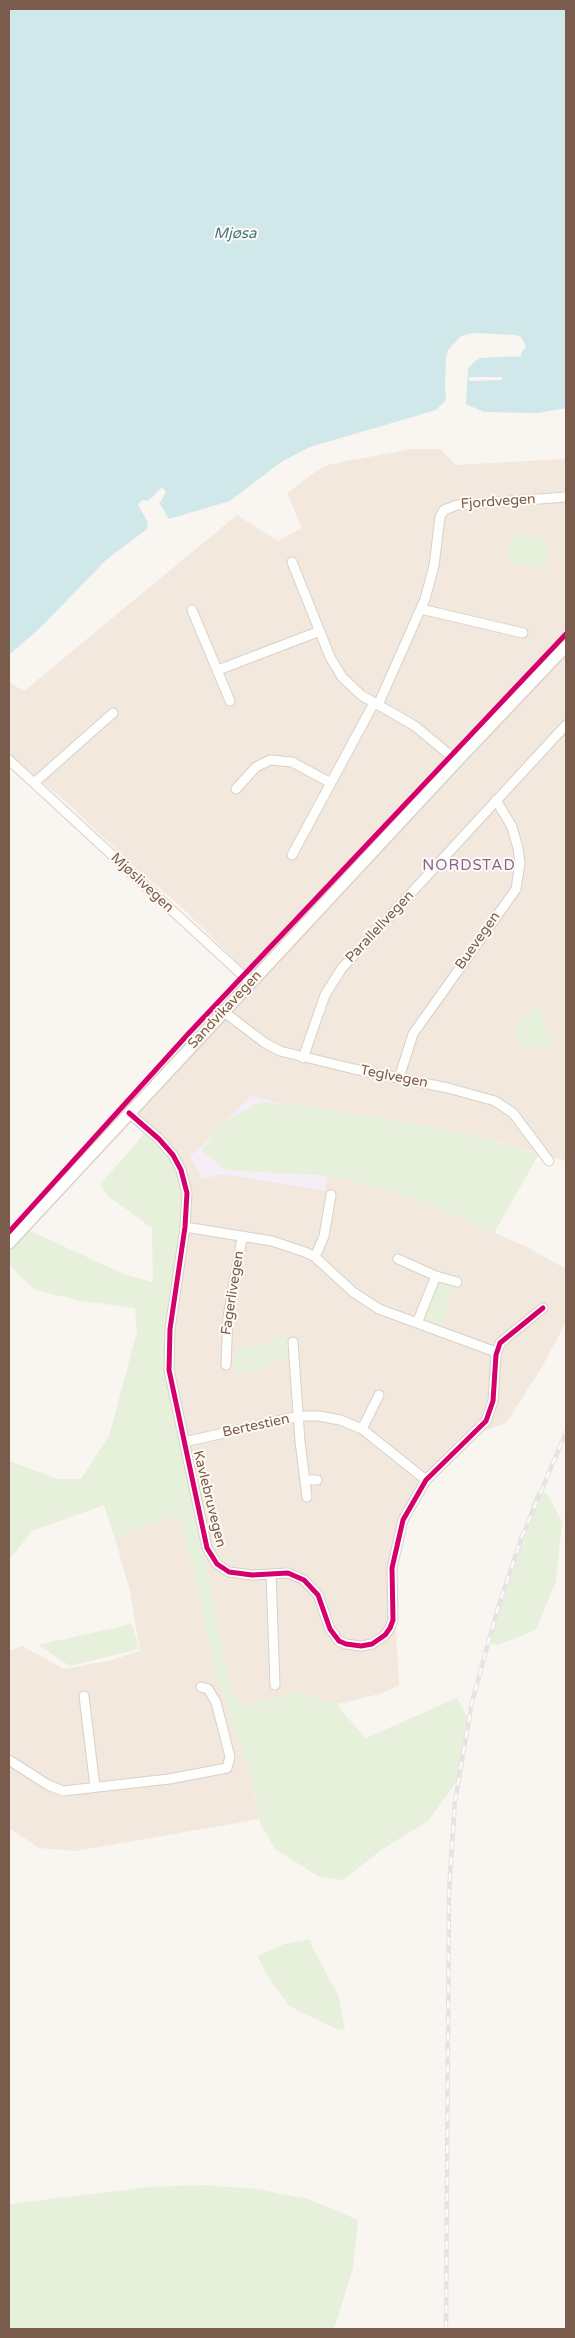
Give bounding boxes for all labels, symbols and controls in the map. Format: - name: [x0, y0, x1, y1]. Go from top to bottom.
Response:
- water label: Mjøsa: [214, 225, 256, 243]
- street label: Fjordvegen: [460, 491, 536, 513]
- street label: Mjøslivegen: [107, 850, 177, 916]
- district label: NORDSTAD: [421, 857, 517, 875]
- street label: Parallellvegen: [342, 887, 418, 967]
- street label: Buevegen: [452, 909, 504, 973]
- street label: Sandvikavegen: [185, 968, 265, 1052]
- street label: Teglvegen: [359, 1062, 429, 1092]
- street label: Fagerlivegen: [218, 1250, 248, 1336]
- street label: Bertestien: [221, 1411, 291, 1441]
- street label: Kavlebruvegen: [189, 1449, 229, 1549]

